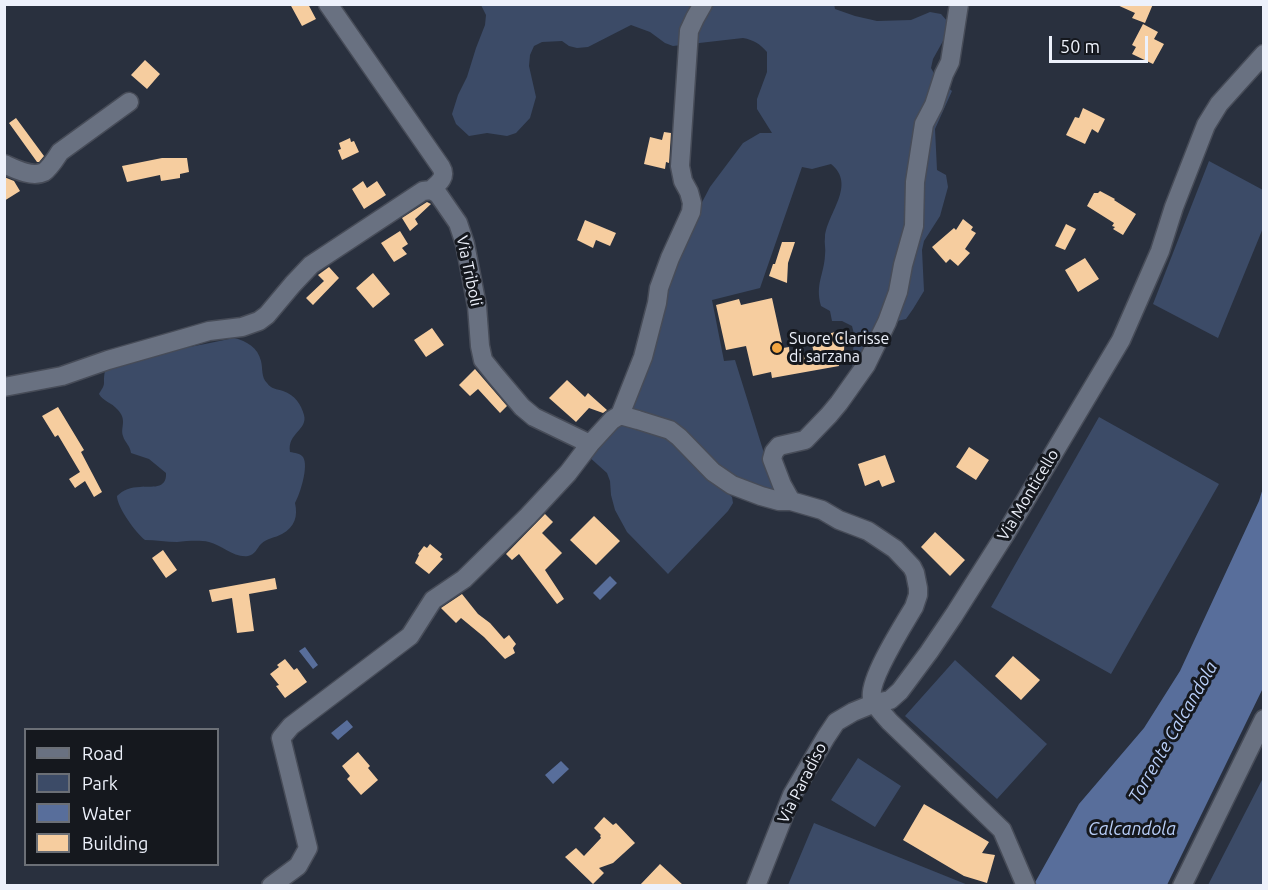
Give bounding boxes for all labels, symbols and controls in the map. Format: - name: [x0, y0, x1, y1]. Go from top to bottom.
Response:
- scale bar: [1052, 24, 1151, 62]
- text: 50 m: [1060, 36, 1100, 56]
- street label: Via Triboli: [452, 234, 486, 308]
- place label: Suore Clarisse di sarzana: [789, 329, 889, 367]
- marker: Suore Clarisse di sarzana: [770, 341, 784, 355]
- street label: Via Monticello: [993, 446, 1063, 544]
- water label: Torrente Calcandola: [1124, 658, 1222, 806]
- legend: [24, 728, 219, 866]
- street label: Via Paradiso: [773, 739, 831, 827]
- text: Road: [82, 743, 124, 763]
- text: Park: [82, 773, 118, 793]
- text: Water: [82, 803, 131, 823]
- water label: Calcandola: [1088, 818, 1176, 840]
- text: Building: [82, 833, 148, 853]

